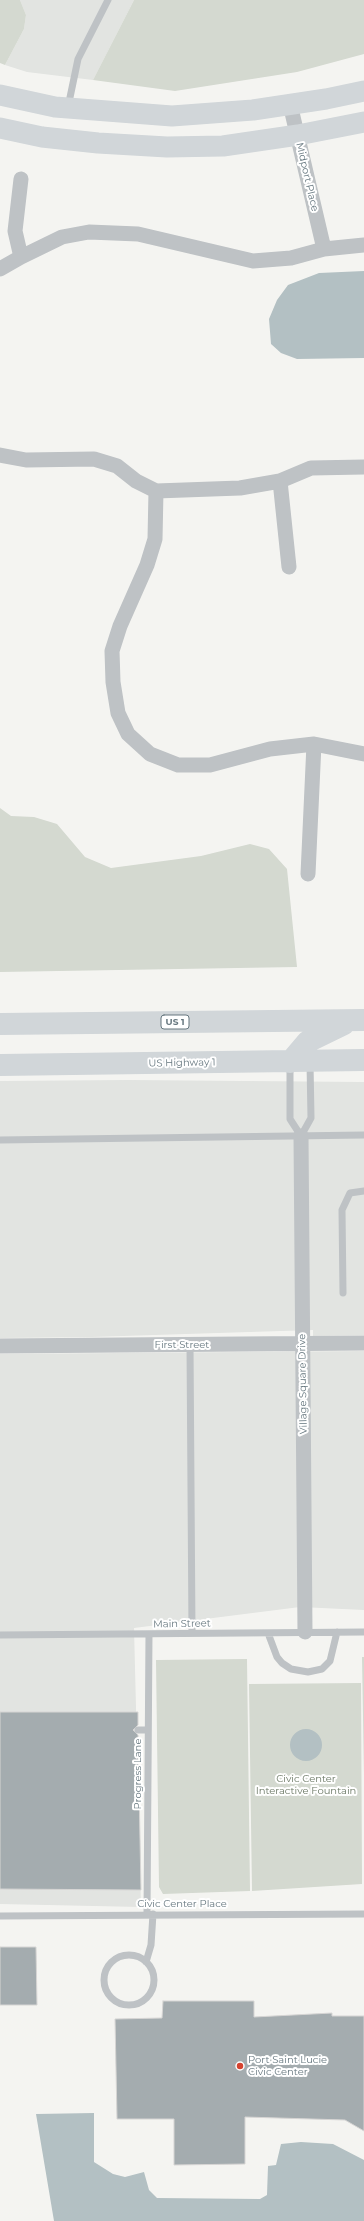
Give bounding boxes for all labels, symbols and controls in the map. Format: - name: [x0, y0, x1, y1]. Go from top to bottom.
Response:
- street label: Midport Place: [293, 141, 321, 213]
- road number: US 1: [161, 1015, 189, 1029]
- street label: US Highway 1: [148, 1056, 216, 1070]
- street label: Village Square Drive: [296, 1334, 310, 1434]
- street label: First Street: [155, 1339, 209, 1351]
- street label: Main Street: [153, 1617, 211, 1631]
- street label: Progress Lane: [132, 1739, 144, 1809]
- park label: Civic Center Interactive Fountain: [256, 1773, 356, 1796]
- street label: Civic Center Place: [137, 1898, 227, 1910]
- place label: Port Saint Lucie Civic Center: [248, 2054, 327, 2078]
- marker: Port Saint Lucie Civic Center: [235, 2061, 245, 2071]

